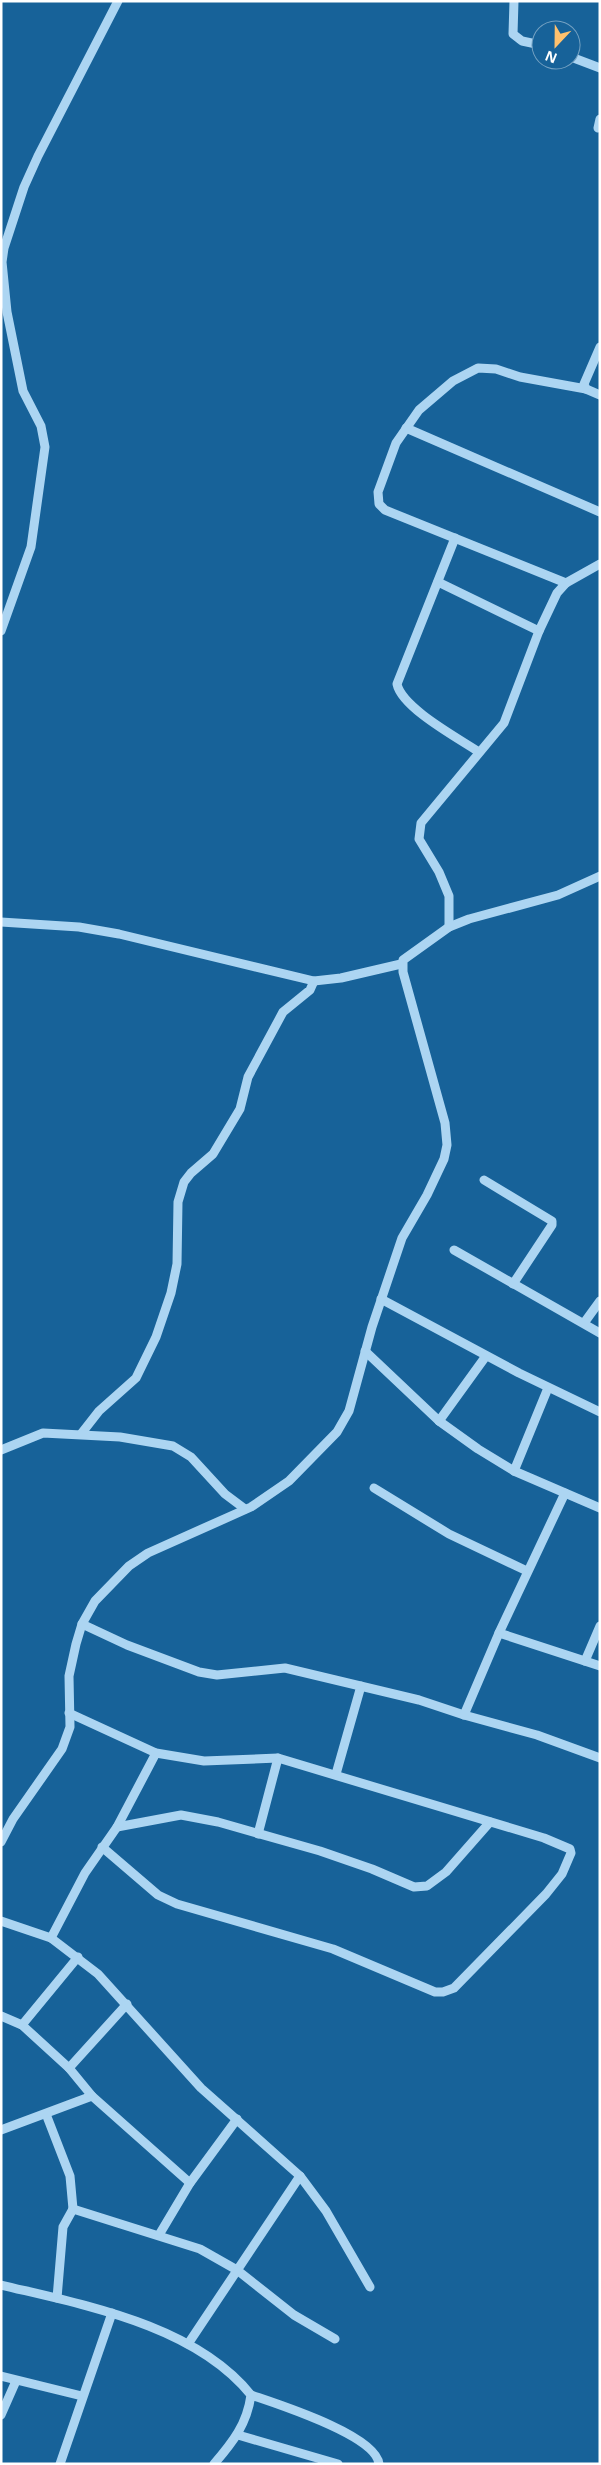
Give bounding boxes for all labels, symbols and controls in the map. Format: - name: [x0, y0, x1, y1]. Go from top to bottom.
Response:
- north arrow: [531, 20, 581, 70]
- text: N: [542, 47, 560, 68]

